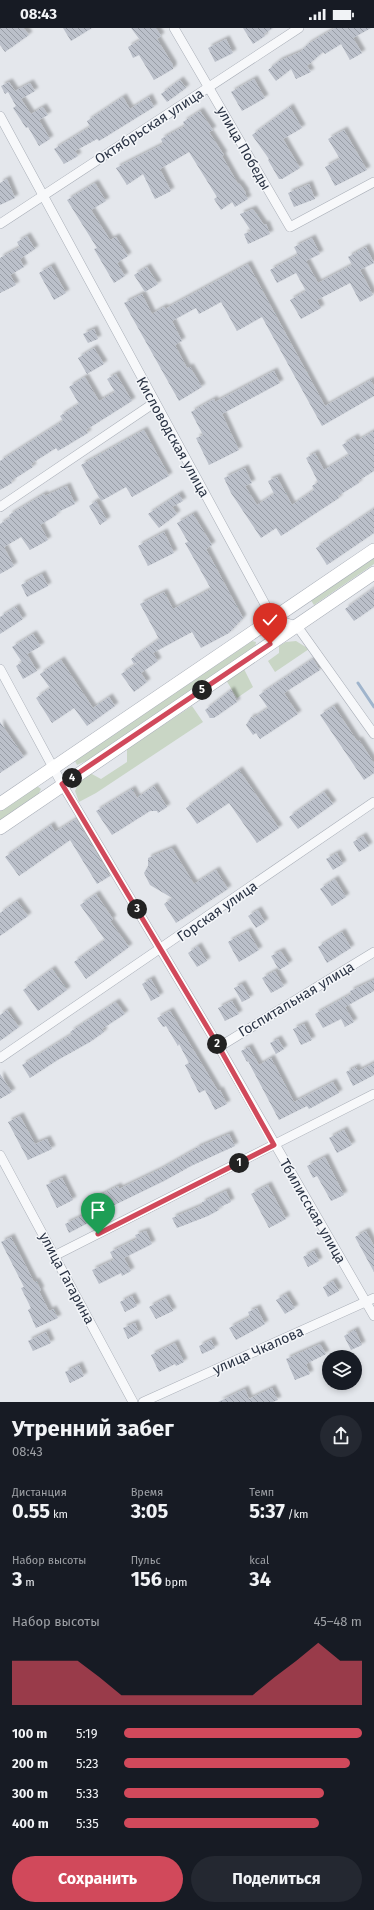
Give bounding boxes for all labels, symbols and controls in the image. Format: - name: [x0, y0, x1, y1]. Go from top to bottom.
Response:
- text: 08:43: [20, 5, 57, 23]
- street label: Октябрьская улица: [92, 85, 207, 168]
- street label: улица Победы: [213, 103, 274, 193]
- street label: Кисловодская улица: [132, 374, 213, 500]
- pin: [253, 603, 287, 644]
- icon: check: [259, 609, 281, 631]
- pin: 5: [192, 680, 212, 700]
- text: 5: [199, 683, 205, 696]
- pin: 4: [62, 768, 82, 788]
- text: 4: [69, 771, 75, 784]
- street label: Горская улица: [174, 877, 261, 945]
- pin: 3: [127, 899, 147, 919]
- text: 3: [134, 902, 140, 915]
- street label: Госпитальная улица: [235, 958, 357, 1041]
- pin: 2: [207, 1034, 227, 1054]
- text: 2: [214, 1037, 220, 1050]
- pin: 1: [229, 1153, 249, 1173]
- text: 1: [236, 1156, 242, 1169]
- street label: Тбилисская улица: [276, 1156, 349, 1267]
- pin: [81, 1193, 115, 1234]
- icon: arrive: [87, 1199, 109, 1221]
- street label: улица Гагарина: [35, 1229, 98, 1327]
- street label: улица Чкалова: [210, 1323, 306, 1378]
- map controls: [322, 1350, 362, 1390]
- button: layers: [322, 1350, 362, 1390]
- text: Утренний забег: [12, 1415, 174, 1442]
- button: share: [320, 1415, 362, 1457]
- text: 08:43: [12, 1444, 43, 1459]
- text: Дистанция: [12, 1486, 67, 1499]
- text: Время: [131, 1486, 163, 1499]
- text: Темп: [249, 1486, 274, 1499]
- text: 0.55: [12, 1499, 50, 1523]
- text: 3:05: [131, 1499, 168, 1523]
- text: 5:37: [249, 1499, 285, 1523]
- text: km: [50, 1508, 68, 1521]
- text: /km: [285, 1508, 309, 1521]
- text: Набор высоты: [12, 1554, 86, 1567]
- text: Пульс: [131, 1554, 161, 1567]
- text: kcal: [249, 1554, 269, 1567]
- text: 3: [12, 1567, 22, 1591]
- text: 156: [131, 1567, 162, 1591]
- text: 34: [249, 1567, 271, 1591]
- text: m: [22, 1576, 35, 1589]
- text: bpm: [162, 1576, 187, 1589]
- text: Набор высоты: [12, 1614, 100, 1629]
- text: 45–48 m: [313, 1614, 362, 1629]
- text: 100 m: [12, 1726, 47, 1741]
- text: 5:19: [76, 1726, 98, 1741]
- text: 200 m: [12, 1756, 48, 1771]
- text: 5:23: [76, 1756, 99, 1771]
- text: 300 m: [12, 1786, 48, 1801]
- text: 5:33: [76, 1786, 99, 1801]
- text: 400 m: [12, 1816, 49, 1831]
- text: 5:35: [76, 1816, 99, 1831]
- button: Сохранить: [12, 1856, 183, 1902]
- button: Поделиться: [191, 1856, 362, 1902]

